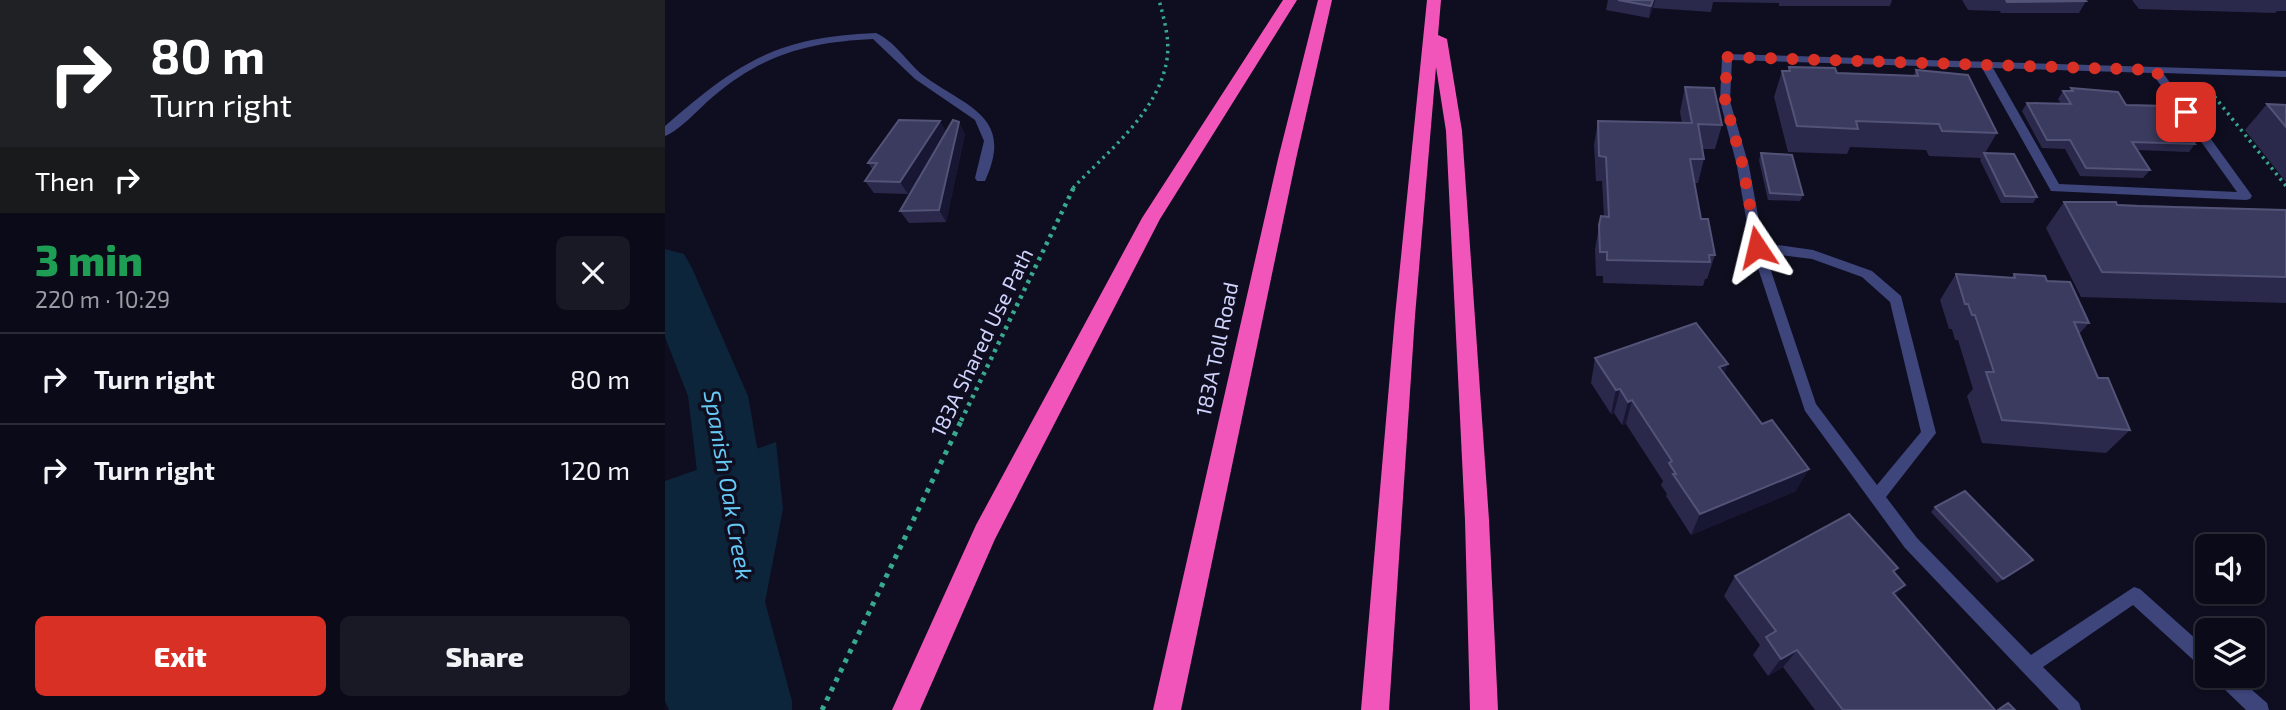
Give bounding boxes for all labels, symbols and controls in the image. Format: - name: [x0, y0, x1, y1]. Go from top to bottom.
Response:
- text: 80 m: [150, 25, 265, 84]
- icon: right: [35, 28, 126, 119]
- pin: [2156, 82, 2216, 142]
- text: Turn right: [150, 85, 292, 123]
- icon: arrive: [2167, 93, 2205, 131]
- icon: right: [108, 161, 146, 199]
- text: Then: [35, 165, 94, 196]
- position arrow: [1720, 210, 1794, 284]
- text: 3 min: [35, 234, 143, 284]
- button: close: [556, 236, 630, 310]
- street label: 183A Shared Use Path: [925, 244, 1037, 440]
- street label: 183A Toll Road: [1190, 280, 1242, 418]
- text: 220 m · 10:29: [35, 285, 170, 313]
- icon: right: [35, 360, 73, 398]
- text: Turn right: [94, 363, 215, 394]
- text: 80 m: [570, 363, 630, 394]
- water label: Spanish Oak Creek: [698, 388, 760, 582]
- icon: right: [35, 451, 73, 489]
- text: Turn right: [94, 454, 215, 485]
- text: 120 m: [561, 454, 630, 485]
- map controls: [2195, 534, 2265, 688]
- button: sound: [2195, 534, 2265, 604]
- button: Exit: [35, 616, 326, 696]
- button: Share: [340, 616, 630, 696]
- button: layers: [2195, 618, 2265, 688]

